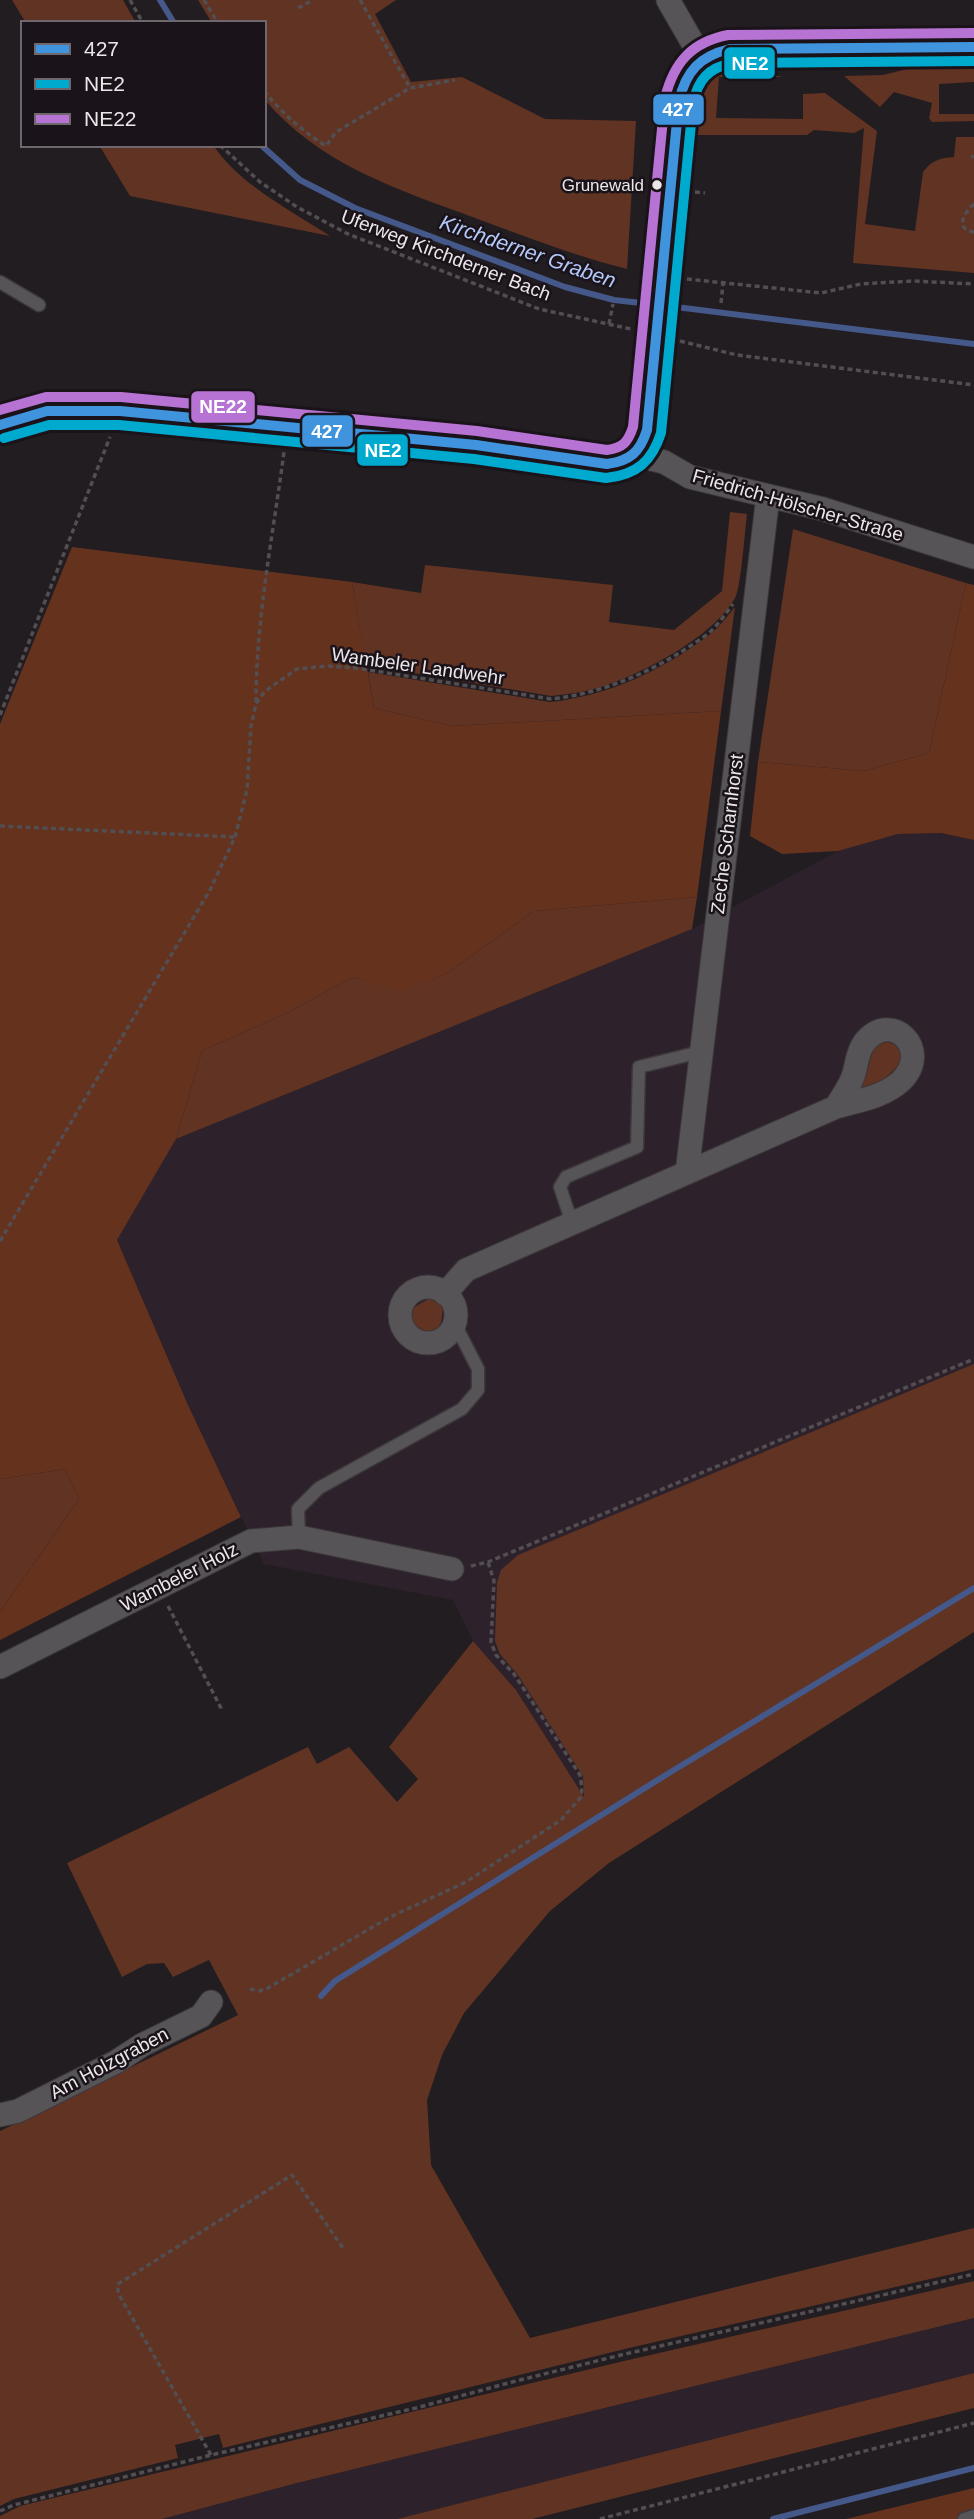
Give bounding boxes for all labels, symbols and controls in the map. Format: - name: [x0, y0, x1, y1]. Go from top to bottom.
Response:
- legend: [21, 21, 266, 147]
- text: 427: [84, 37, 119, 60]
- line badge: NE2: [723, 46, 776, 80]
- text: NE2: [732, 53, 768, 74]
- text: NE2: [84, 72, 125, 95]
- line badge: 427: [652, 93, 705, 126]
- text: 427: [662, 99, 694, 120]
- text: NE22: [84, 107, 137, 130]
- place label: Grunewald: [562, 176, 644, 195]
- marker: Grunewald: [650, 178, 664, 192]
- street label: Uferweg Kirchderner Bach: [338, 205, 554, 305]
- water label: Kirchderner Graben: [437, 210, 619, 292]
- line badge: NE22: [190, 390, 256, 424]
- text: NE22: [199, 396, 247, 417]
- line badge: 427: [301, 414, 354, 448]
- text: 427: [311, 421, 343, 442]
- line badge: NE2: [356, 433, 409, 467]
- text: NE2: [365, 440, 401, 461]
- street label: Friedrich-Hölscher-Straße: [690, 465, 906, 545]
- street label: Wambeler Landwehr: [330, 643, 507, 689]
- street label: Zeche Scharnhorst: [707, 752, 747, 915]
- street label: Wambeler Holz: [117, 1538, 241, 1616]
- street label: Am Holzgraben: [46, 2023, 172, 2103]

